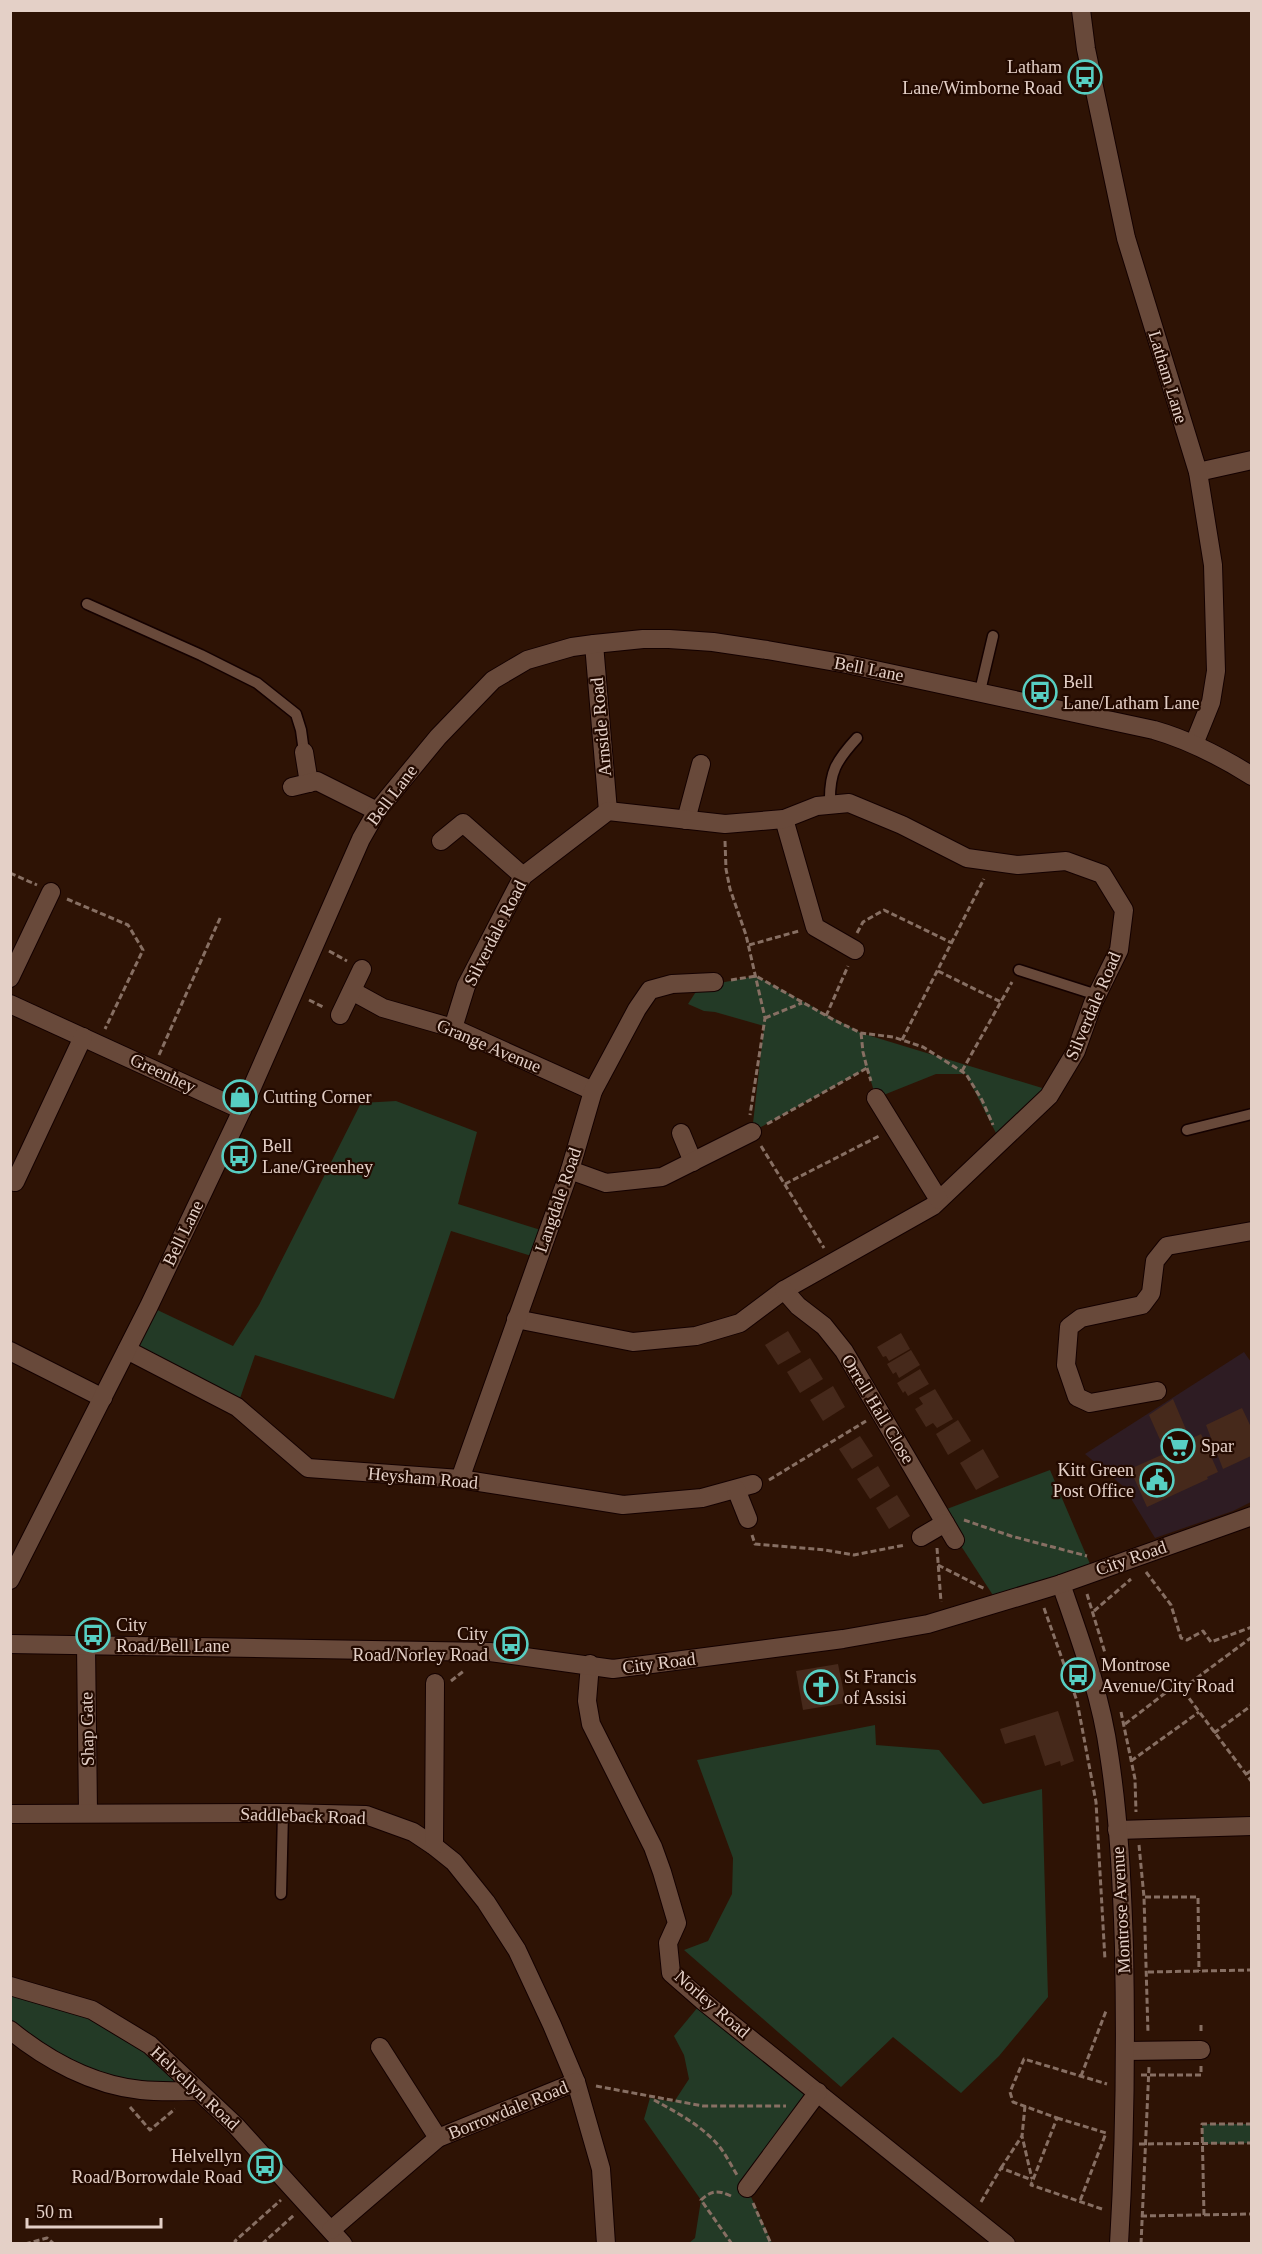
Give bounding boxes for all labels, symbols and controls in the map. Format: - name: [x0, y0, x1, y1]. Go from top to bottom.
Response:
- place label: Latham Lane/Wimborne Road: [902, 57, 1062, 98]
- bus stop icon: Latham Lane/Wimborne Road: [1067, 59, 1103, 95]
- street label: Latham Lane: [1144, 328, 1192, 426]
- street label: Bell Lane: [832, 652, 906, 686]
- place label: Bell Lane/Latham Lane: [1063, 672, 1199, 713]
- bus stop icon: Bell Lane/Latham Lane: [1022, 674, 1058, 710]
- street label: Arnside Road: [587, 677, 615, 777]
- street label: Bell Lane: [363, 761, 421, 829]
- street label: Silverdale Road: [460, 877, 530, 989]
- street label: Silverdale Road: [1061, 949, 1125, 1063]
- street label: Grange Avenue: [434, 1015, 544, 1077]
- street label: Greenhey: [127, 1049, 199, 1097]
- shop icon: Cutting Corner: [222, 1079, 258, 1115]
- place label: Cutting Corner: [263, 1087, 372, 1107]
- place label: Bell Lane/Greenhey: [262, 1136, 373, 1177]
- bus stop icon: Bell Lane/Greenhey: [221, 1138, 257, 1174]
- street label: Langdale Road: [531, 1145, 585, 1255]
- street label: Bell Lane: [159, 1197, 207, 1269]
- street label: Orrell Hall Close: [837, 1351, 919, 1467]
- supermarket icon: Spar: [1160, 1428, 1196, 1464]
- place label: Spar: [1201, 1436, 1234, 1456]
- place label: Kitt Green Post Office: [1053, 1460, 1134, 1501]
- public building icon: Kitt Green Post Office: [1139, 1462, 1175, 1498]
- street label: Heysham Road: [367, 1463, 479, 1493]
- street label: City Road: [1093, 1537, 1169, 1579]
- place label: City Road/Bell Lane: [116, 1615, 229, 1656]
- bus stop icon: City Road/Bell Lane: [75, 1617, 111, 1653]
- place label: City Road/Norley Road: [353, 1624, 488, 1665]
- bus stop icon: City Road/Norley Road: [493, 1626, 529, 1662]
- street label: City Road: [621, 1649, 697, 1677]
- place label: Montrose Avenue/City Road: [1101, 1655, 1234, 1696]
- bus stop icon: Montrose Avenue/City Road: [1060, 1657, 1096, 1693]
- place label: St Francis of Assisi: [844, 1667, 917, 1708]
- church icon: St Francis of Assisi: [803, 1669, 839, 1705]
- street label: Shap Gate: [76, 1692, 98, 1766]
- street label: Saddleback Road: [240, 1804, 366, 1828]
- street label: Montrose Avenue: [1108, 1846, 1134, 1974]
- street label: Norley Road: [671, 1966, 753, 2042]
- street label: Helvellyn Road: [147, 2042, 243, 2134]
- street label: Borrowdale Road: [445, 2077, 571, 2143]
- place label: Helvellyn Road/Borrowdale Road: [72, 2146, 242, 2187]
- bus stop icon: Helvellyn Road/Borrowdale Road: [247, 2148, 283, 2184]
- scale bar: [27, 2191, 160, 2229]
- text: 50 m: [36, 2202, 73, 2222]

